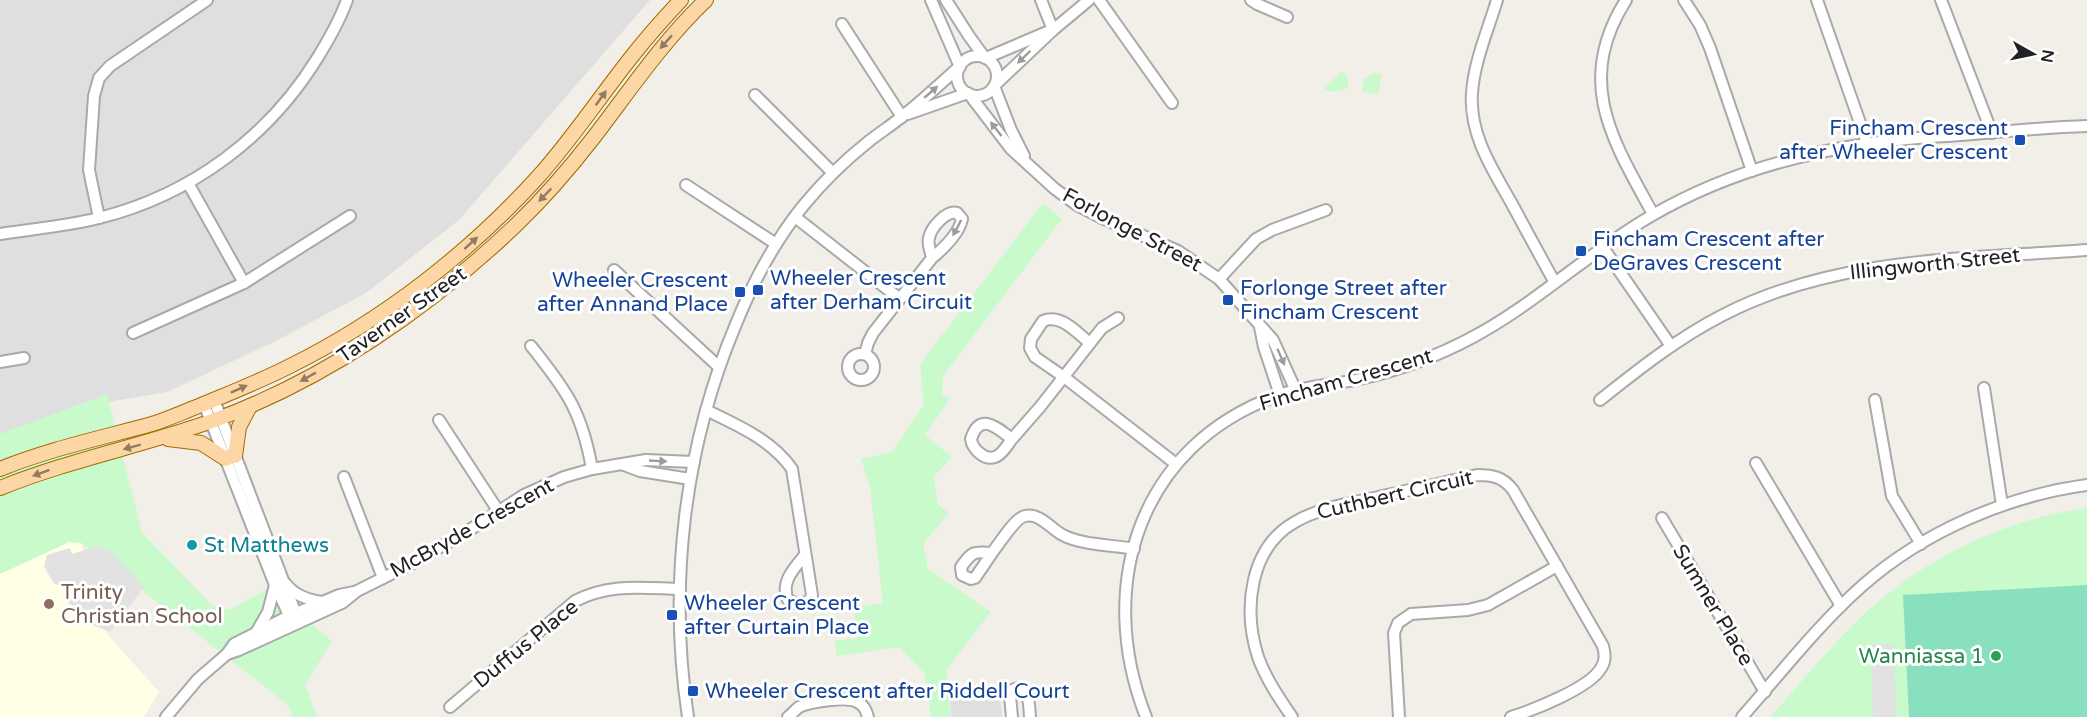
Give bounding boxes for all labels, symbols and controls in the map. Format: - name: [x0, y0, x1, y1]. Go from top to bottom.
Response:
- north arrow: [2003, 24, 2063, 84]
- one-way arrow: [659, 35, 673, 50]
- text: N: [2036, 48, 2058, 64]
- one-way arrow: [1017, 50, 1031, 64]
- one-way arrow: [923, 86, 938, 99]
- one-way arrow: [595, 90, 607, 106]
- place label: Fincham Crescent after Wheeler Crescent: [1779, 116, 2008, 165]
- one-way arrow: [991, 122, 1003, 137]
- marker: Fincham Crescent after Wheeler Crescent: [2013, 133, 2027, 147]
- street label: Forlonge Street: [1058, 183, 1206, 277]
- one-way arrow: [538, 187, 552, 201]
- one-way arrow: [952, 219, 962, 237]
- place label: Fincham Crescent after DeGraves Crescent: [1593, 227, 1824, 276]
- one-way arrow: [463, 237, 478, 250]
- street label: Illingworth Street: [1849, 243, 2021, 285]
- marker: Fincham Crescent after DeGraves Crescent: [1574, 244, 1588, 258]
- street label: Taverner Street: [333, 261, 471, 369]
- place label: Wheeler Crescent after Derham Circuit: [770, 266, 972, 315]
- place label: Wheeler Crescent after Annand Place: [537, 268, 728, 317]
- place label: Forlonge Street after Fincham Crescent: [1240, 276, 1447, 325]
- marker: Wheeler Crescent after Derham Circuit: [751, 283, 765, 297]
- marker: Wheeler Crescent after Annand Place: [733, 285, 747, 299]
- marker: Forlonge Street after Fincham Crescent: [1221, 293, 1235, 307]
- street label: Fincham Crescent: [1257, 343, 1435, 417]
- one-way arrow: [1276, 348, 1286, 366]
- one-way arrow: [299, 372, 316, 382]
- one-way arrow: [231, 384, 249, 394]
- one-way arrow: [123, 442, 141, 452]
- one-way arrow: [649, 456, 668, 465]
- street label: Cuthbert Circuit: [1315, 465, 1475, 525]
- one-way arrow: [32, 468, 50, 478]
- street label: McBryde Crescent: [386, 473, 558, 583]
- place label: St Matthews: [204, 533, 329, 558]
- marker: St Matthews: [185, 538, 199, 552]
- street label: Sumner Place: [1667, 540, 1759, 670]
- place label: Trinity Christian School: [61, 580, 223, 629]
- place label: Wheeler Crescent after Curtain Place: [684, 591, 869, 640]
- street label: Duffus Place: [469, 594, 583, 694]
- marker: Trinity Christian School: [42, 597, 56, 611]
- marker: Wheeler Crescent after Curtain Place: [665, 608, 679, 622]
- place label: Wanniassa 1: [1859, 644, 1984, 669]
- marker: Wanniassa 1: [1989, 649, 2003, 663]
- place label: Wheeler Crescent after Riddell Court: [705, 679, 1070, 704]
- marker: Wheeler Crescent after Riddell Court: [686, 684, 700, 698]

